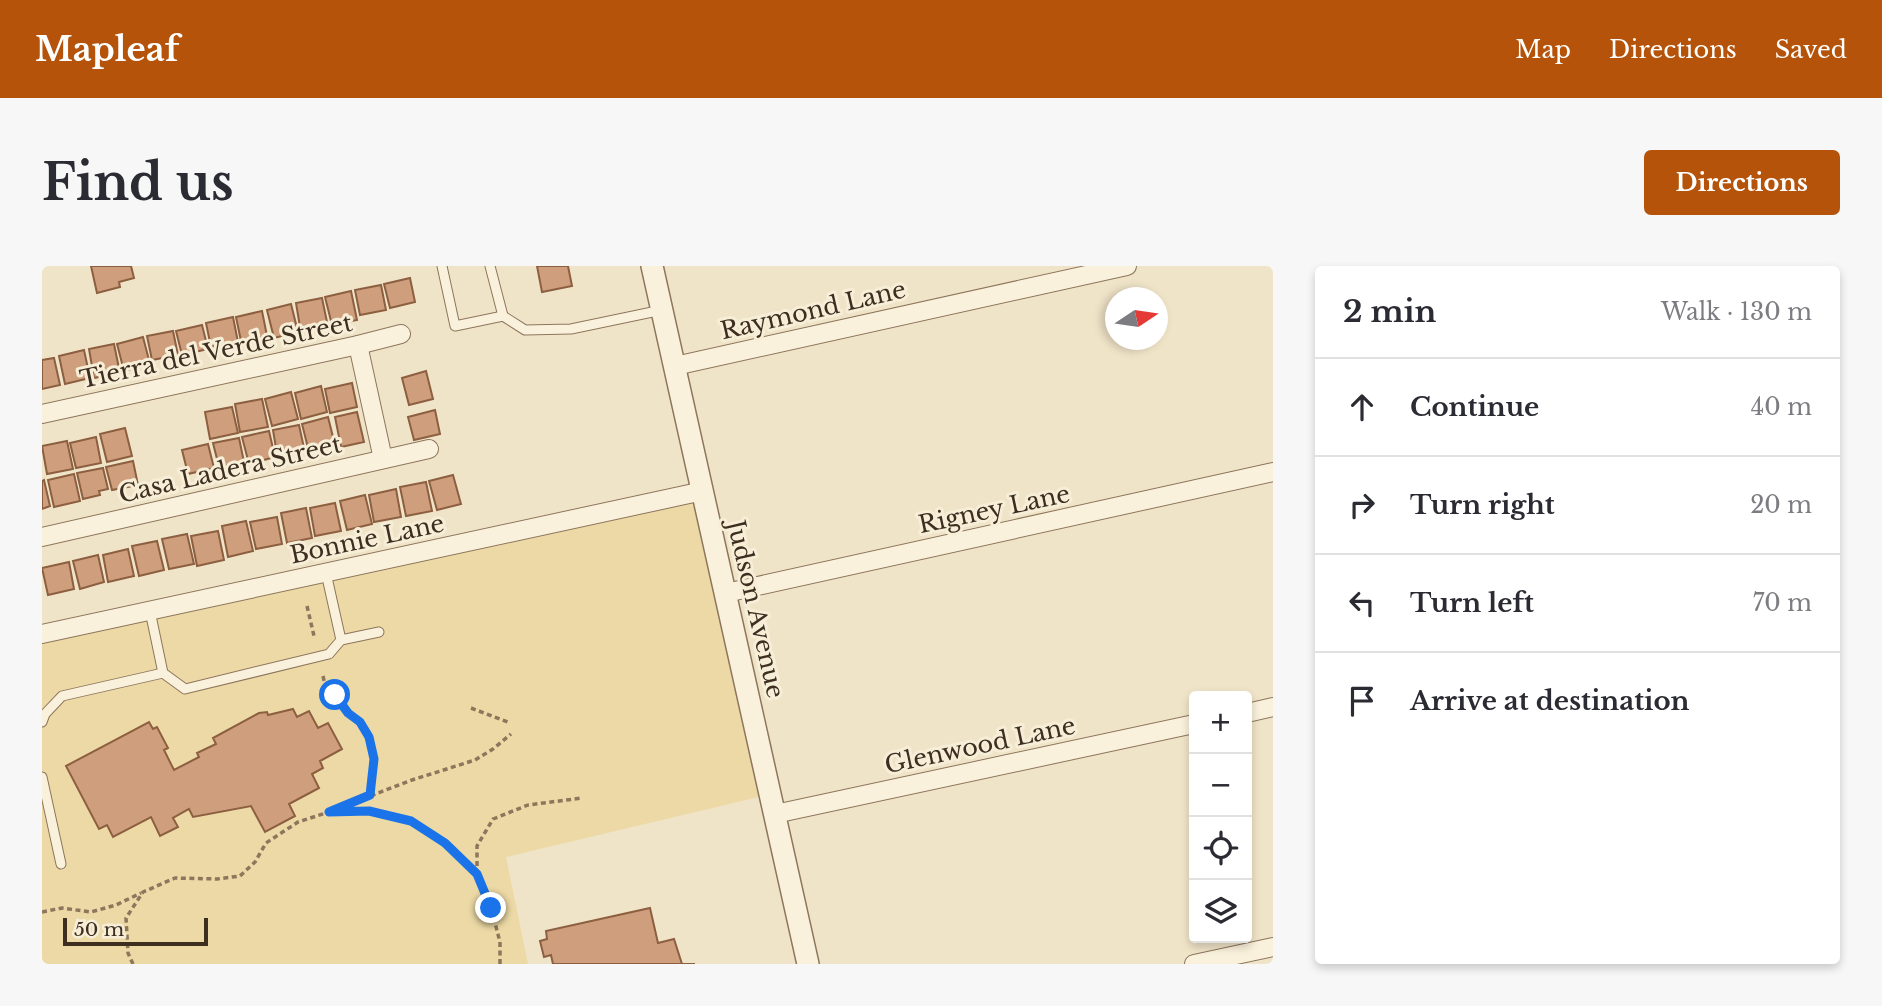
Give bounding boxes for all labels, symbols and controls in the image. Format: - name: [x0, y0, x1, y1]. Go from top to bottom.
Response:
- text: Mapleaf: [35, 29, 179, 70]
- text: Map: [1515, 35, 1571, 64]
- text: Directions: [1609, 35, 1737, 64]
- text: Saved: [1775, 35, 1847, 64]
- button: Directions: [1644, 150, 1840, 215]
- text: Find us: [42, 152, 234, 213]
- street label: Raymond Lane: [718, 275, 908, 345]
- north arrow: [1105, 287, 1168, 350]
- text: 2 min: [1343, 293, 1436, 330]
- text: Walk · 130 m: [1661, 298, 1812, 326]
- street label: Tierra del Verde Street: [77, 308, 355, 394]
- icon: ahead: [1343, 388, 1381, 426]
- text: Continue: [1410, 391, 1539, 423]
- text: 40 m: [1751, 393, 1812, 421]
- street label: Casa Ladera Street: [116, 429, 344, 509]
- street label: Rigney Lane: [916, 479, 1072, 539]
- icon: right: [1343, 486, 1381, 524]
- text: Turn right: [1410, 489, 1555, 521]
- text: 20 m: [1750, 491, 1812, 519]
- street label: Bonnie Lane: [287, 508, 447, 570]
- street label: Judson Avenue: [721, 514, 791, 701]
- icon: left: [1343, 584, 1381, 622]
- text: Turn left: [1410, 587, 1534, 619]
- text: 70 m: [1753, 589, 1812, 617]
- route start: [319, 679, 350, 710]
- icon: arrive: [1343, 682, 1381, 720]
- text: Arrive at destination: [1410, 685, 1690, 717]
- map controls: [1189, 691, 1252, 943]
- button: +: [1189, 691, 1252, 754]
- street label: Glenwood Lane: [882, 711, 1078, 779]
- button: −: [1189, 754, 1252, 817]
- button: locate: [1189, 817, 1252, 880]
- button: layers: [1189, 880, 1252, 943]
- route end: [475, 892, 506, 923]
- scale bar: [63, 915, 208, 947]
- text: 50 m: [74, 918, 124, 941]

